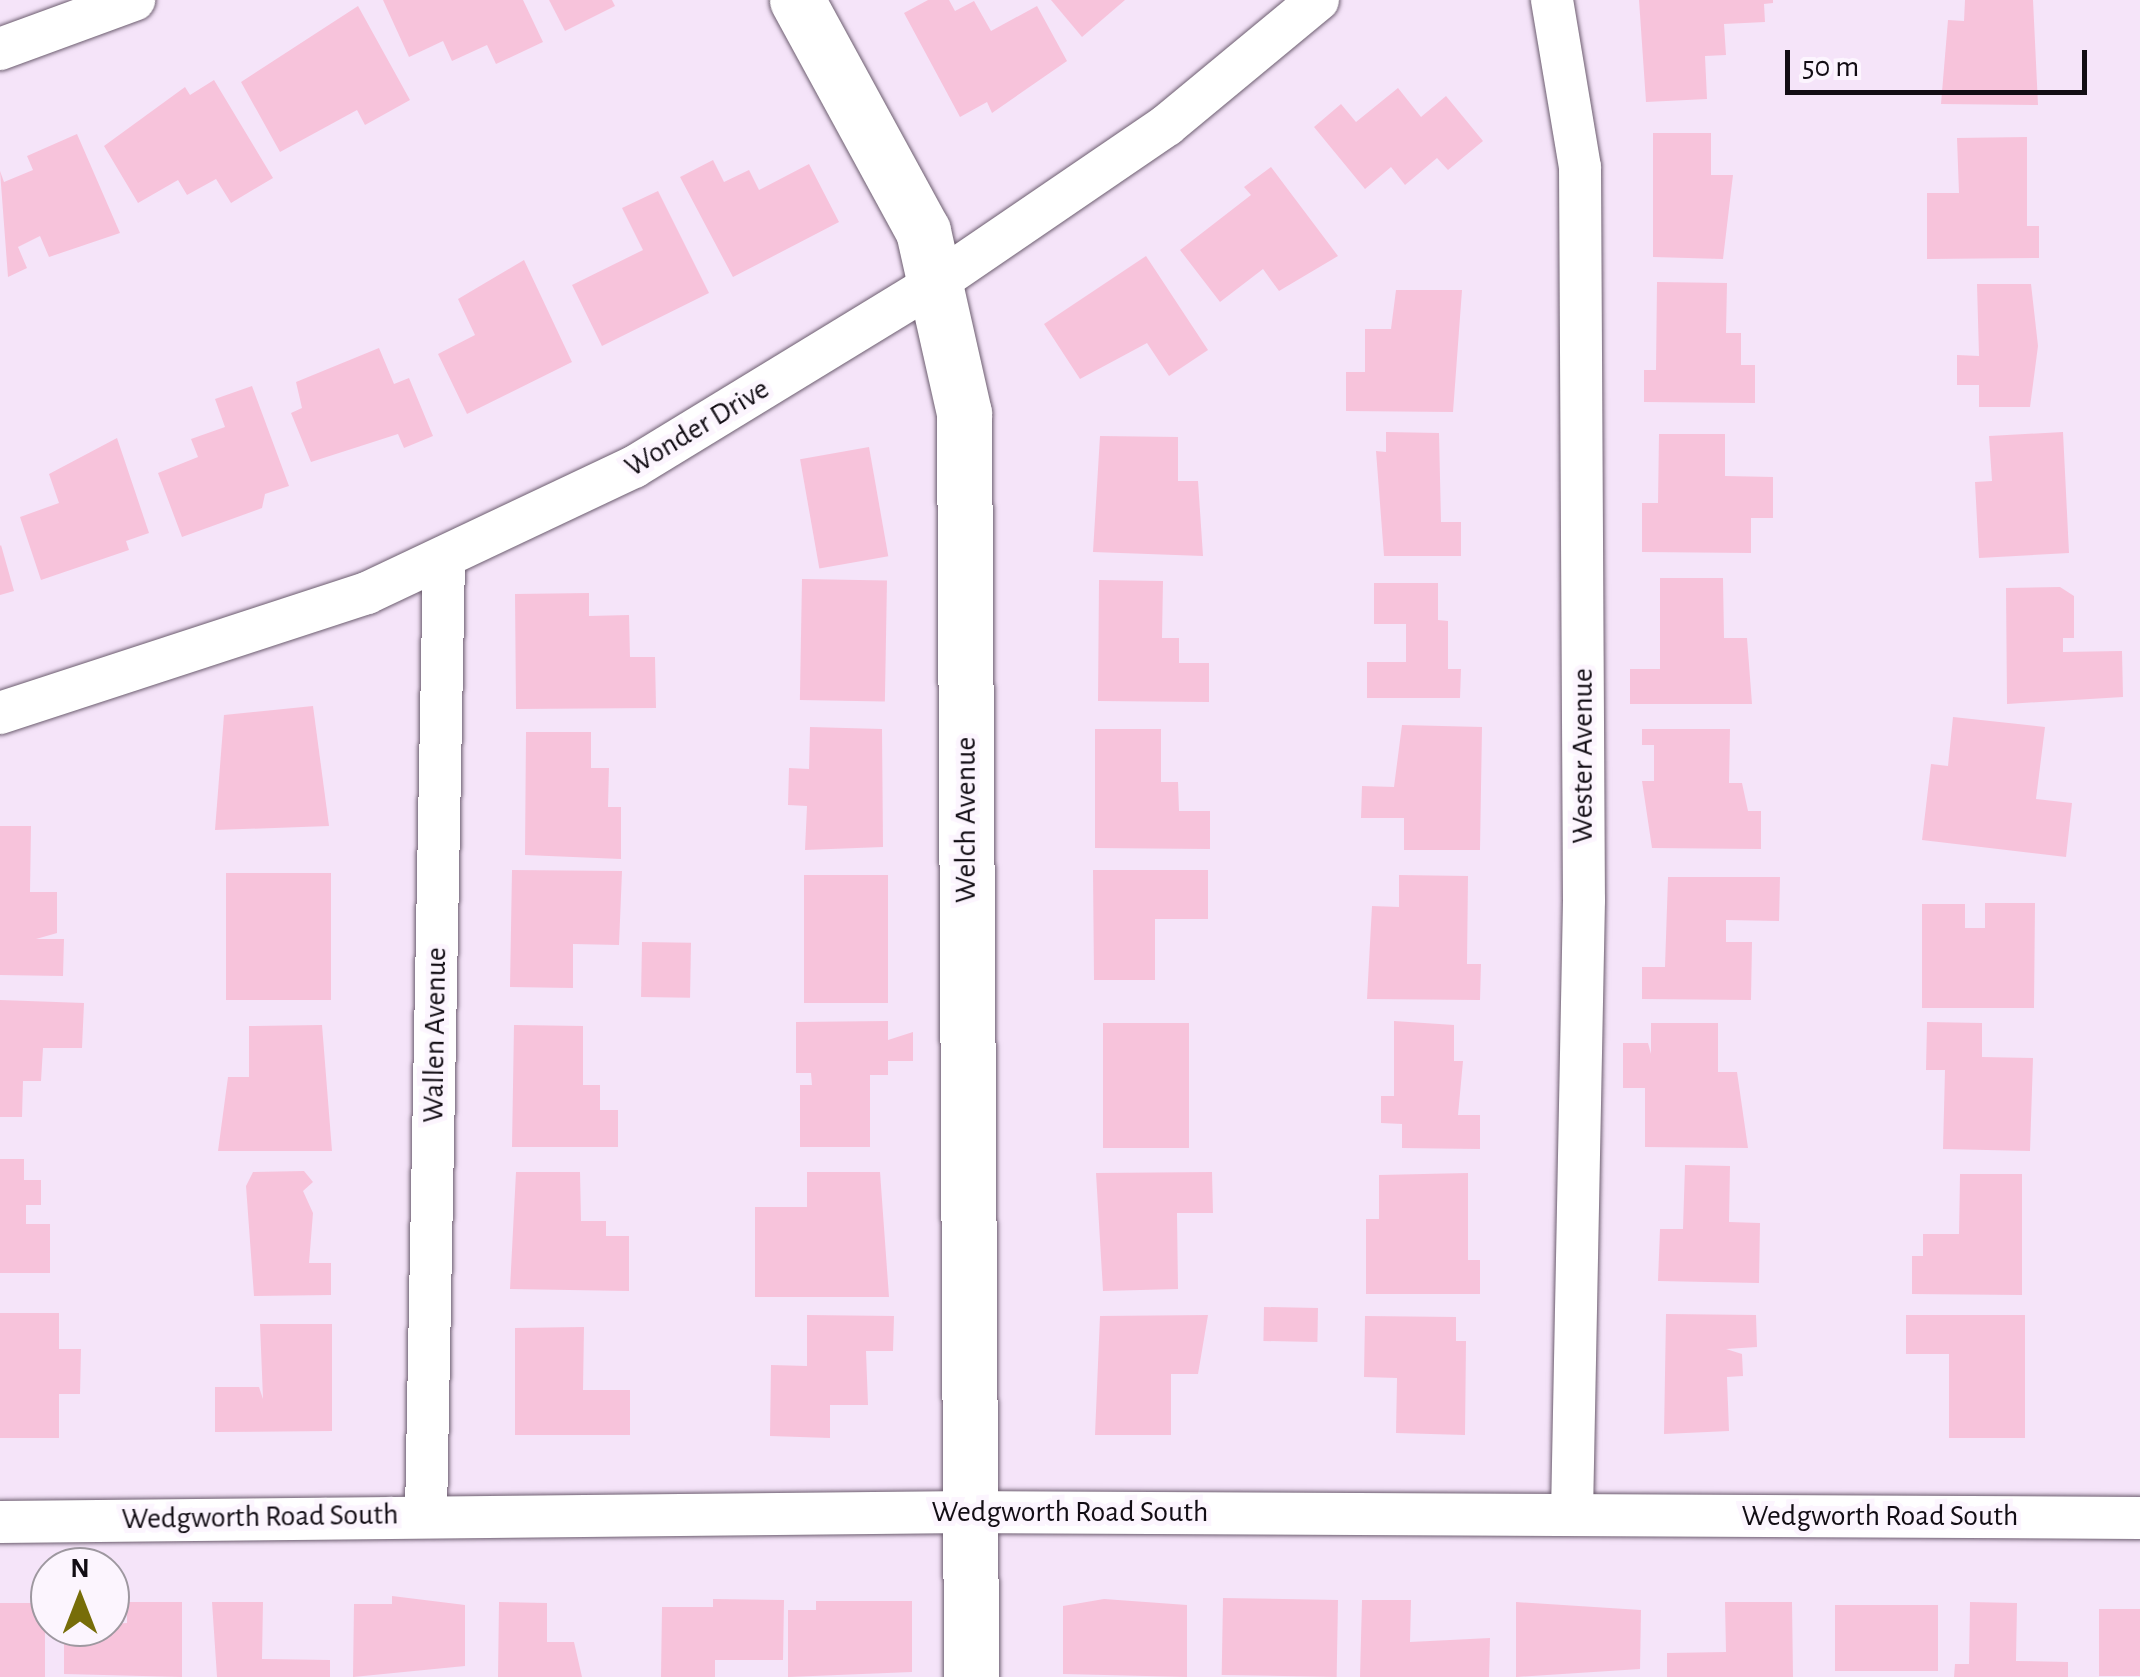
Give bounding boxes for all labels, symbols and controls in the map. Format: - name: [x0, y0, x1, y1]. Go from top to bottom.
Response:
- scale bar: [1790, 30, 2092, 92]
- text: 50 m: [1802, 52, 1859, 82]
- street label: Wonder Drive: [618, 371, 776, 485]
- street label: Wester Avenue: [1565, 668, 1601, 844]
- street label: Welch Avenue: [948, 737, 984, 903]
- street label: Wallen Avenue: [415, 947, 455, 1123]
- street label: Wedgworth Road South: [932, 1494, 1208, 1530]
- street label: Wedgworth Road South: [121, 1497, 399, 1537]
- street label: Wedgworth Road South: [1742, 1498, 2018, 1534]
- north arrow: [30, 1547, 130, 1647]
- text: N: [70, 1555, 90, 1583]

